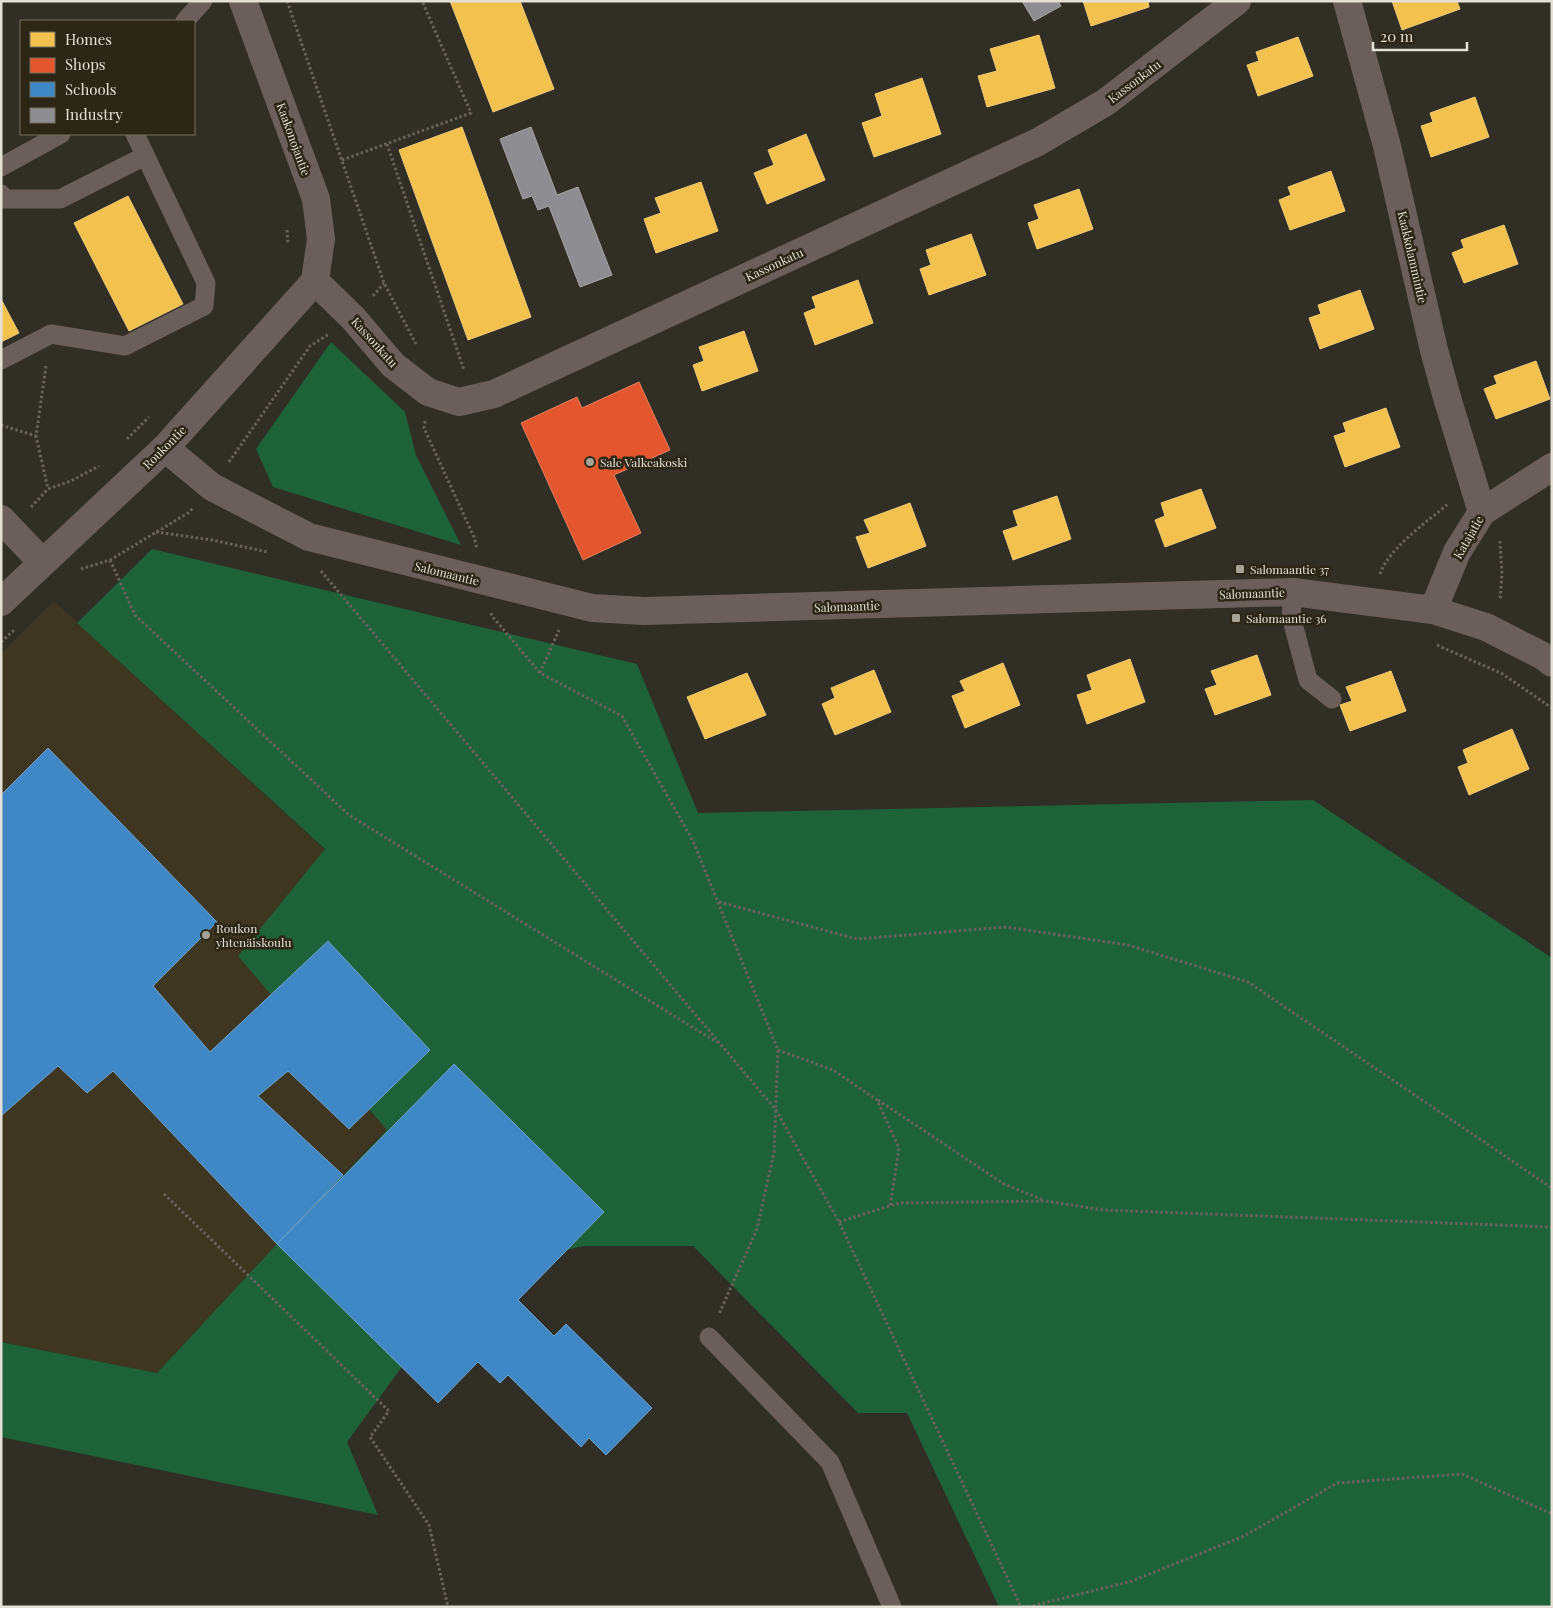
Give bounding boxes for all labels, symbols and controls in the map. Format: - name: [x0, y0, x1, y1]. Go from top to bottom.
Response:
- legend: [20, 20, 195, 135]
- scale bar: [1373, 20, 1467, 52]
- text: 20 m: [1380, 26, 1414, 46]
- text: Homes: [65, 29, 112, 49]
- text: Shops: [65, 54, 106, 74]
- street label: Kassonkatu: [1104, 56, 1164, 106]
- text: Schools: [65, 79, 117, 99]
- street label: Kaakonojantie: [273, 100, 315, 178]
- text: Industry: [65, 104, 123, 124]
- street label: Kaakkolammintie: [1395, 209, 1431, 305]
- street label: Kassonkatu: [743, 244, 805, 284]
- street label: Kassonkatu: [348, 314, 402, 370]
- street label: Roukontie: [139, 422, 189, 472]
- place label: Sale Valkeakoski: [600, 454, 688, 470]
- marker: Sale Valkeakoski: [584, 456, 596, 468]
- street label: Katajatie: [1449, 513, 1487, 561]
- street label: Salomaantie: [413, 557, 481, 589]
- place label: Salomaantie 37: [1250, 561, 1329, 577]
- marker: Salomaantie 37: [1234, 563, 1246, 575]
- street label: Salomaantie: [1219, 584, 1285, 602]
- street label: Salomaantie: [814, 597, 880, 615]
- place label: Salomaantie 36: [1246, 610, 1327, 626]
- marker: Salomaantie 36: [1230, 612, 1242, 624]
- place label: Roukon yhtenäiskoulu: [215, 920, 291, 950]
- marker: Roukon yhtenäiskoulu: [200, 929, 212, 941]

